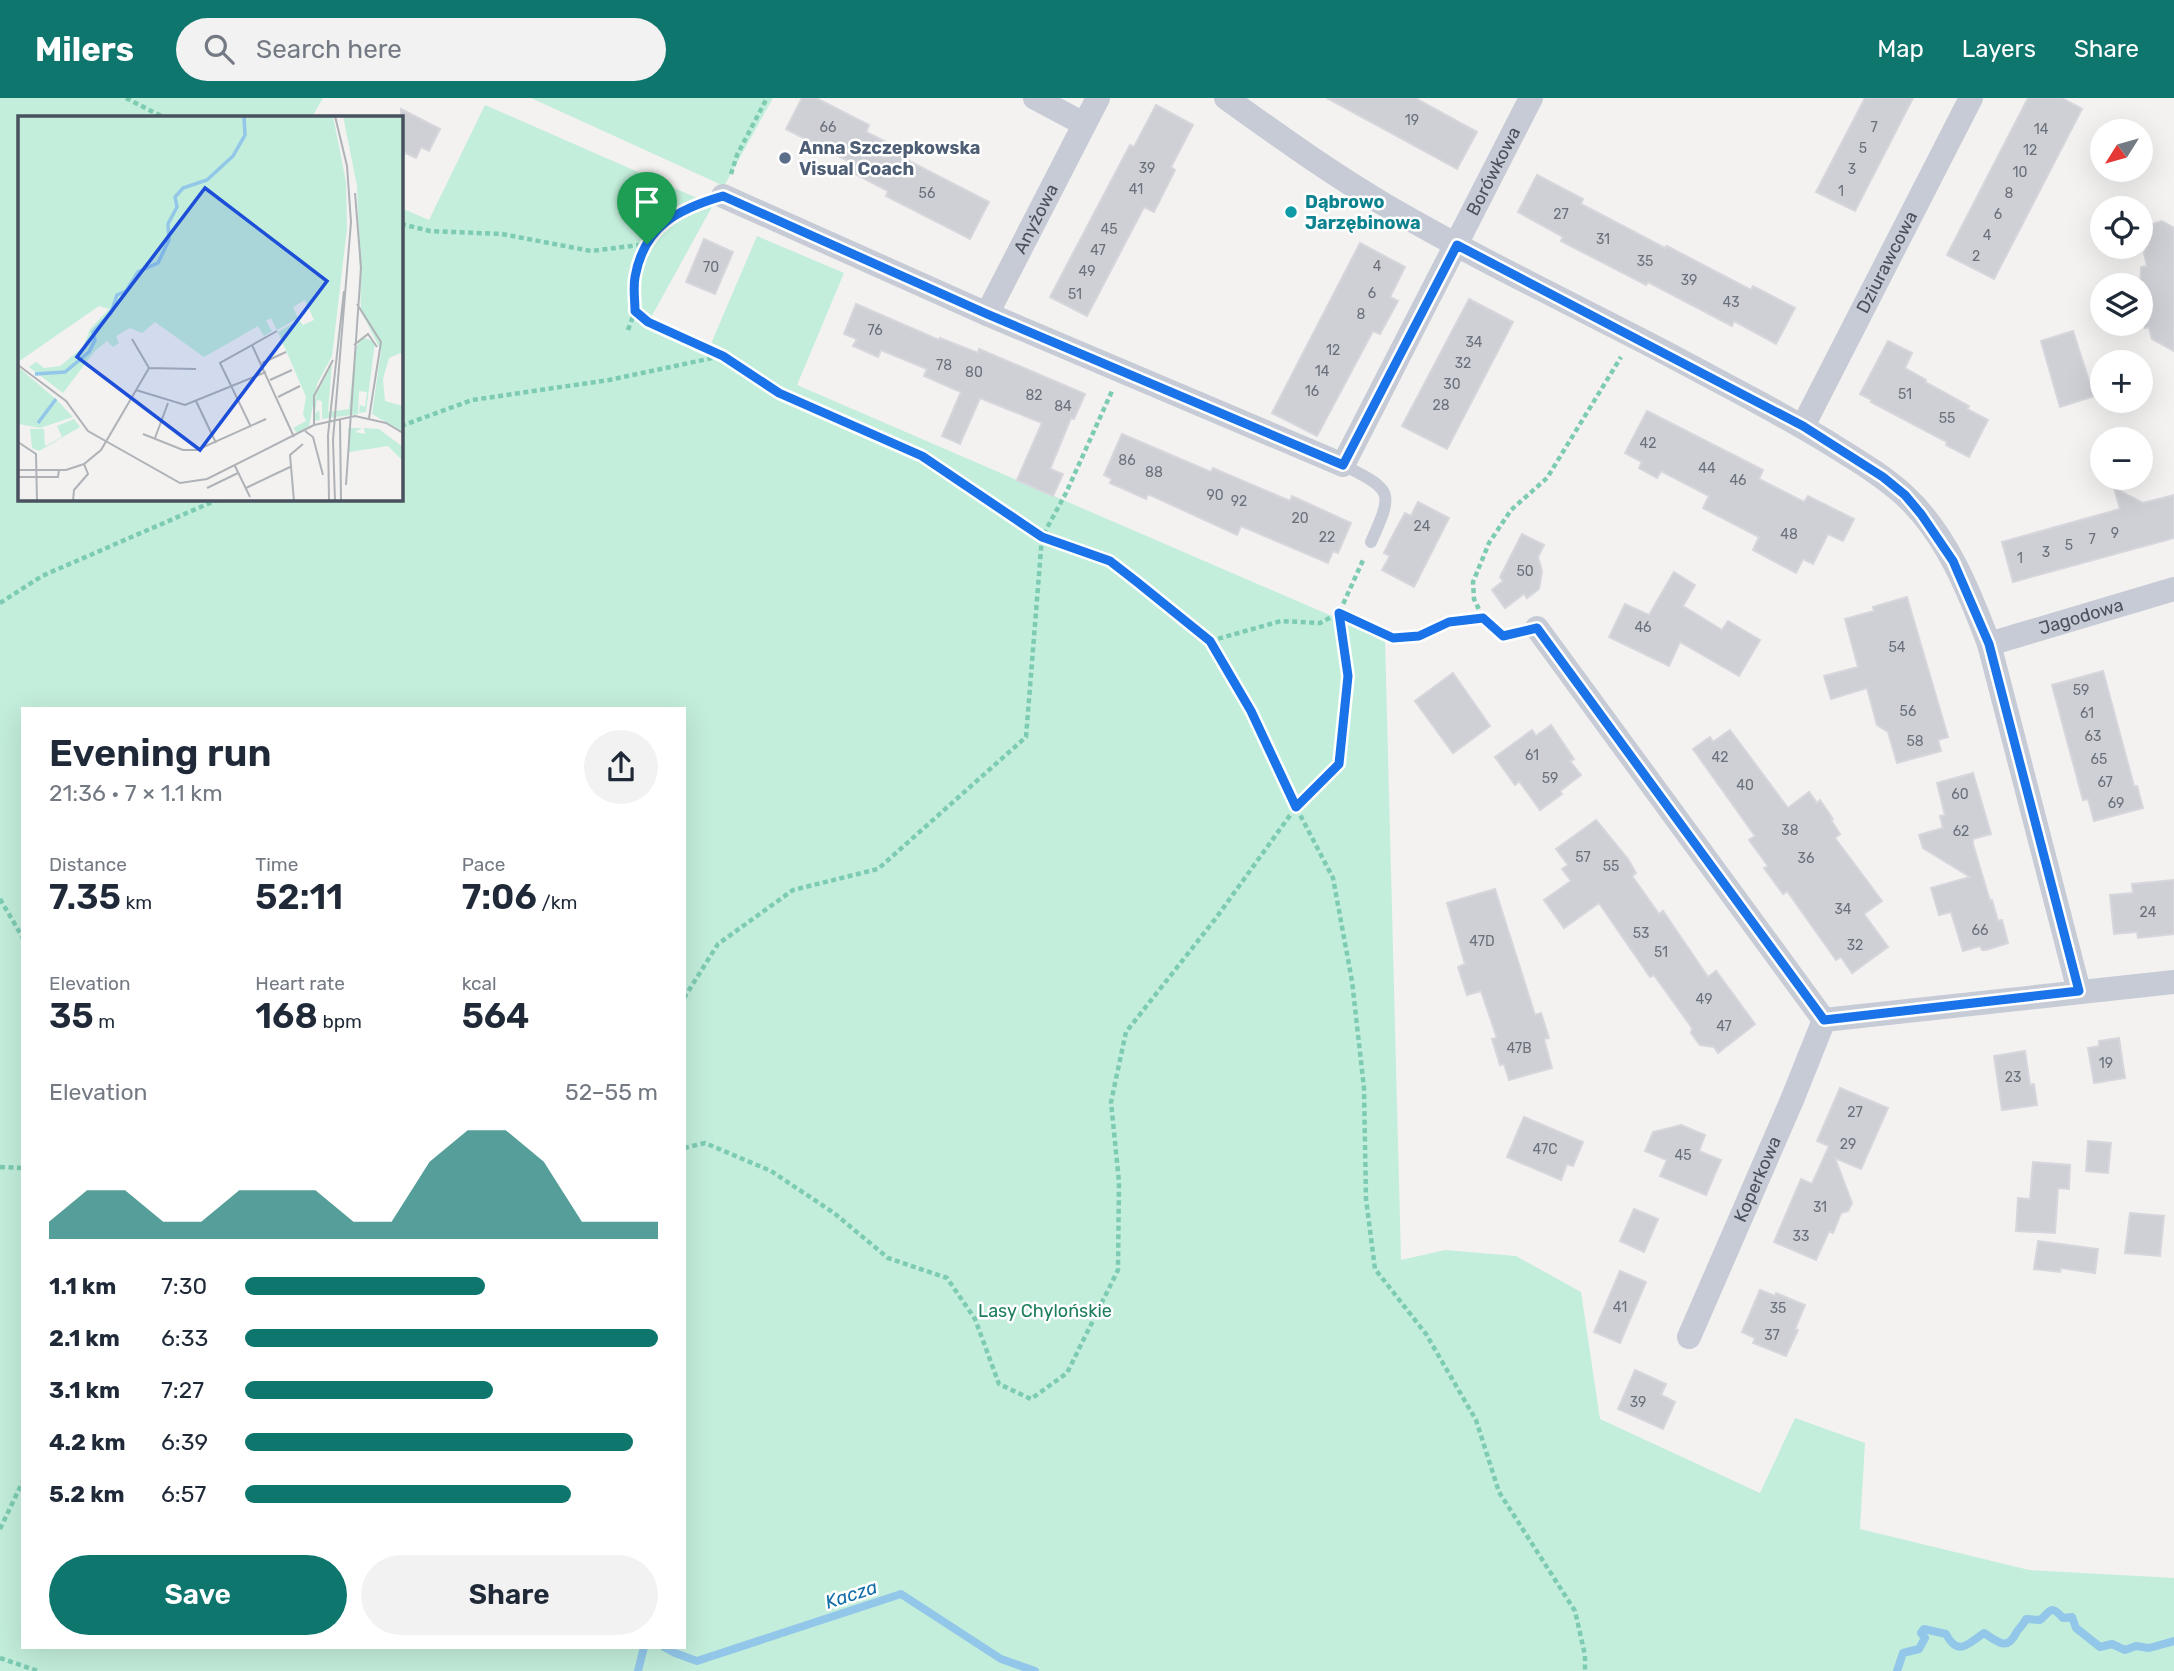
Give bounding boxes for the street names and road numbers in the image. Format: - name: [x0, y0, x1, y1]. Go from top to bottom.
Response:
- street label: Borówkowa: [1462, 123, 1525, 219]
- street label: Anyżowa: [1009, 180, 1063, 258]
- street label: Dziurawcowa: [1852, 207, 1922, 317]
- street label: Jagodowa: [2036, 594, 2126, 640]
- street label: Koperkowa: [1729, 1133, 1786, 1226]

